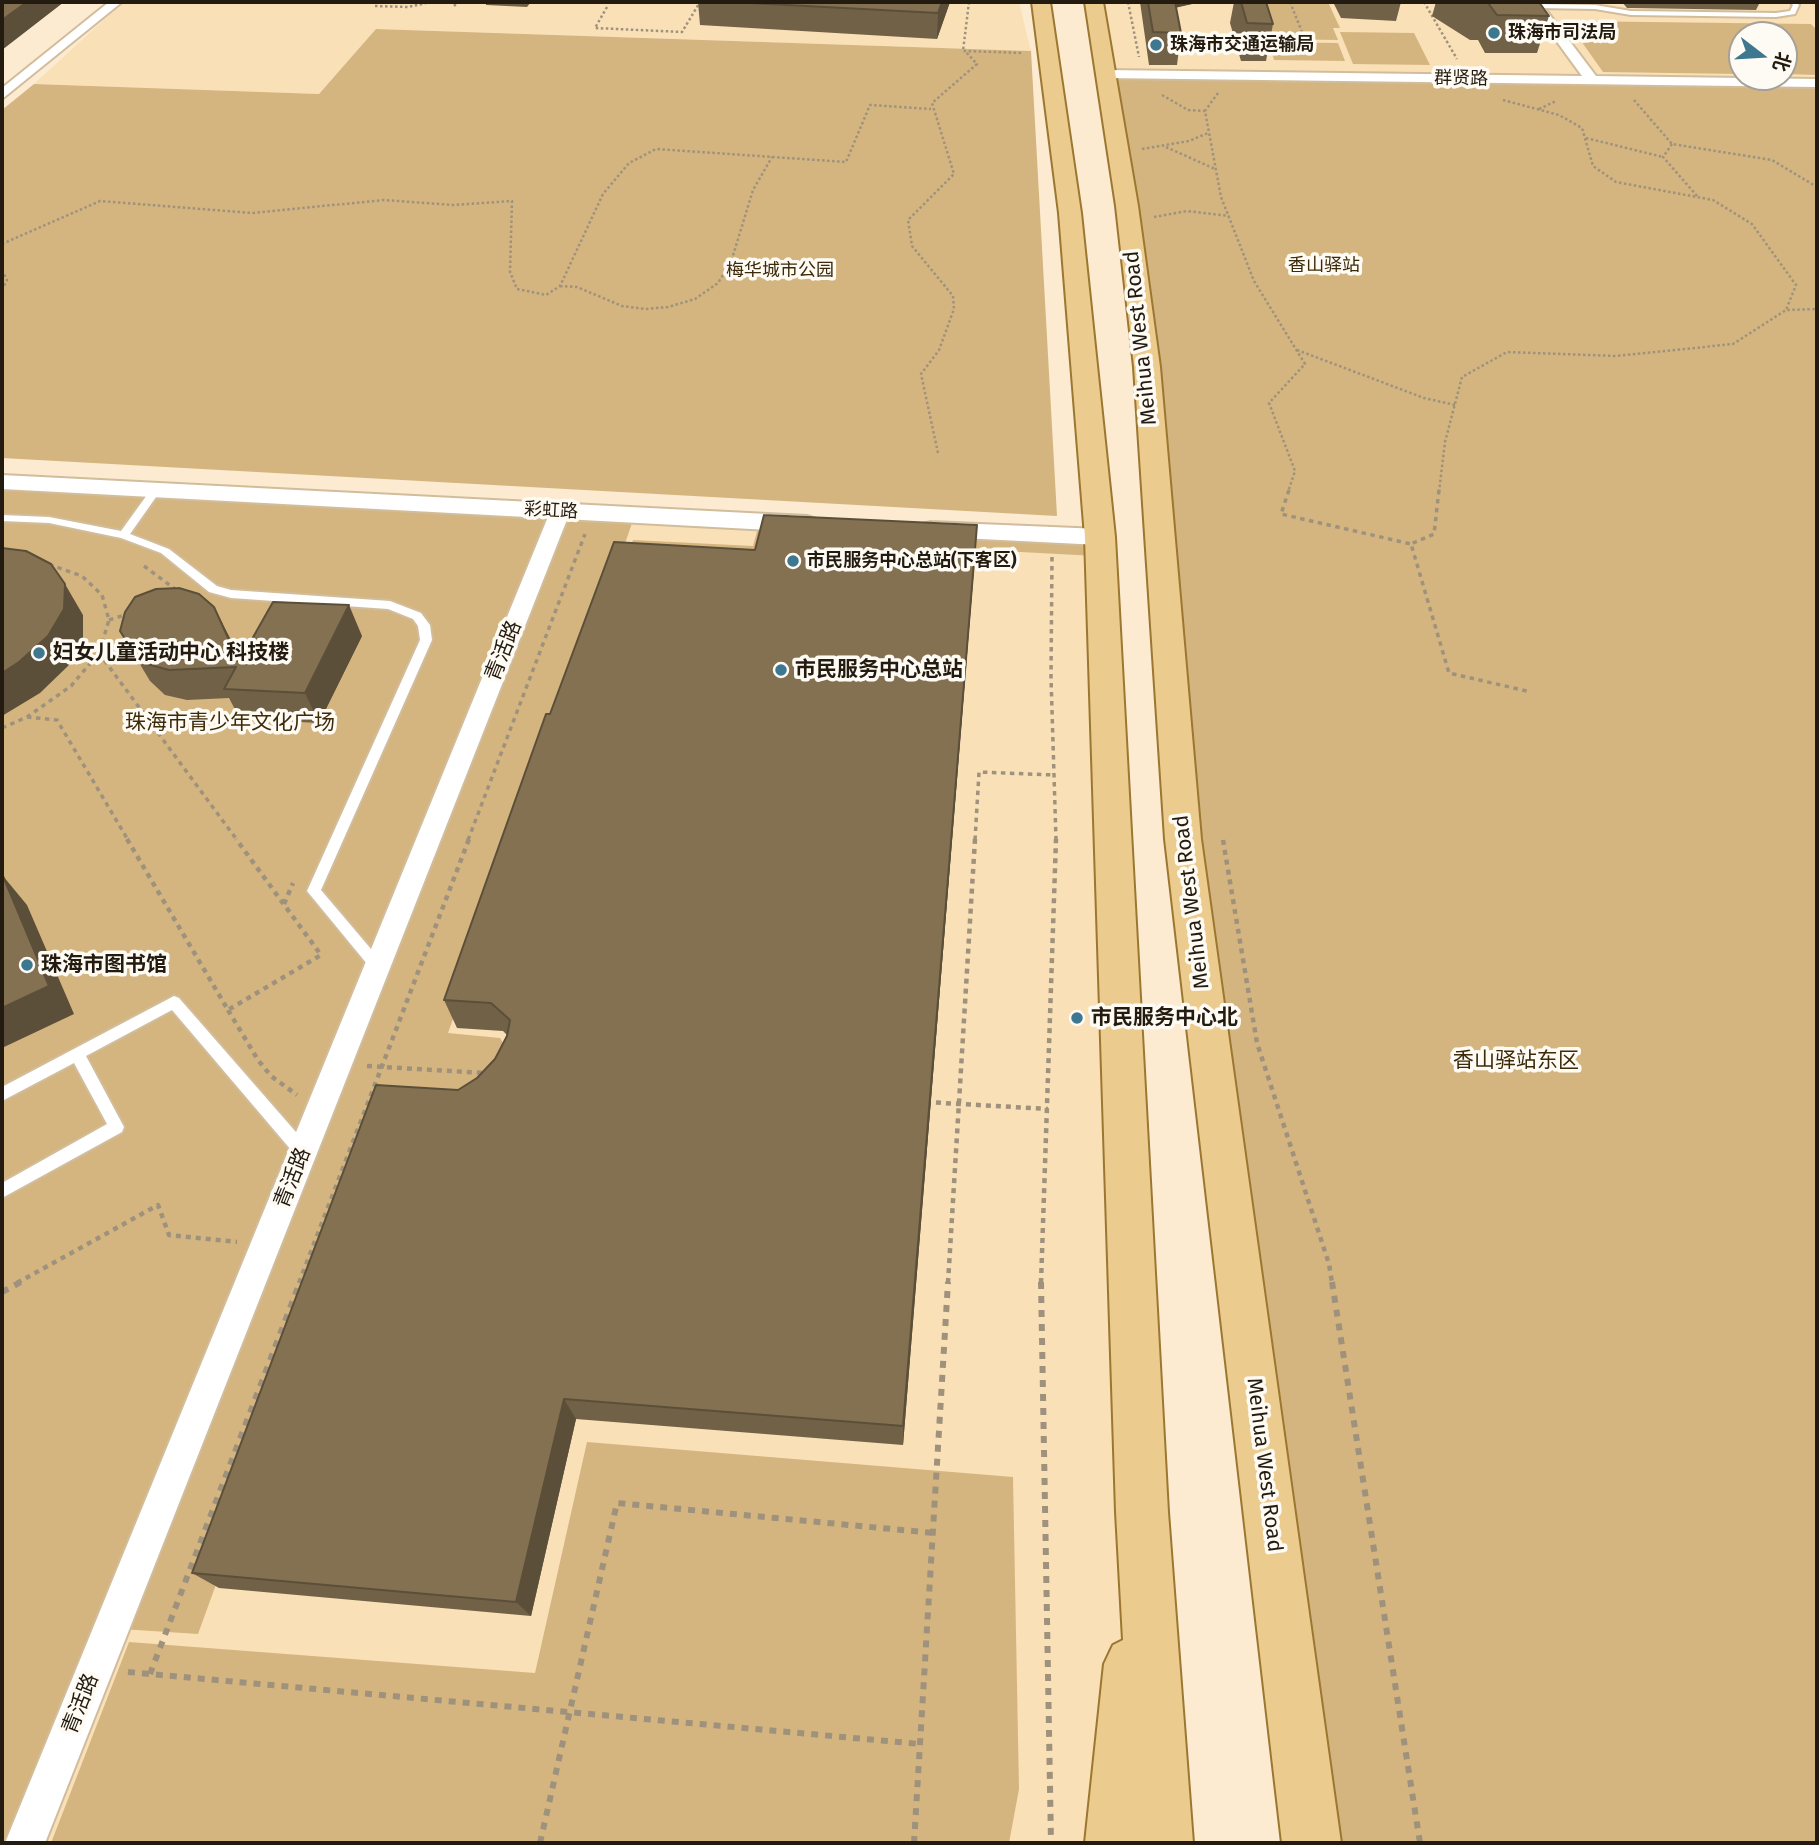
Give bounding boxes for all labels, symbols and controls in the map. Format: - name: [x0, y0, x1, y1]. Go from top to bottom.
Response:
- north arrow: [1728, 21, 1798, 91]
- place label: 珠海市司法局: [1508, 22, 1616, 44]
- marker: 珠海市司法局: [1486, 25, 1502, 41]
- place label: 珠海市交通运输局: [1170, 34, 1314, 56]
- marker: 珠海市交通运输局: [1148, 37, 1164, 53]
- text: 北: [1768, 49, 1795, 74]
- street label: 群贤路: [1434, 68, 1488, 90]
- street label: Meihua West Road: [1119, 250, 1163, 426]
- park label: 香山驿站: [1288, 255, 1360, 277]
- park label: 梅华城市公园: [726, 260, 834, 282]
- street label: 彩虹路: [523, 499, 579, 523]
- place label: 市民服务中心总站(下客区): [807, 550, 1017, 572]
- marker: 市民服务中心总站(下客区): [785, 553, 801, 569]
- street label: 青活路: [481, 617, 527, 685]
- place label: 妇女儿童活动中心 科技楼: [53, 640, 289, 666]
- marker: 妇女儿童活动中心 科技楼: [31, 645, 47, 661]
- place label: 市民服务中心总站: [795, 657, 963, 683]
- marker: 市民服务中心总站: [773, 662, 789, 678]
- park label: 珠海市青少年文化广场: [125, 710, 335, 736]
- street label: Meihua West Road: [1169, 814, 1215, 990]
- place label: 珠海市图书馆: [41, 952, 167, 978]
- marker: 珠海市图书馆: [19, 957, 35, 973]
- place label: 市民服务中心北: [1091, 1005, 1238, 1031]
- marker: 市民服务中心北: [1069, 1010, 1085, 1026]
- park label: 香山驿站东区: [1453, 1048, 1579, 1074]
- street label: 青活路: [270, 1144, 316, 1212]
- street label: Meihua West Road: [1241, 1377, 1287, 1553]
- street label: 青活路: [58, 1670, 104, 1738]

